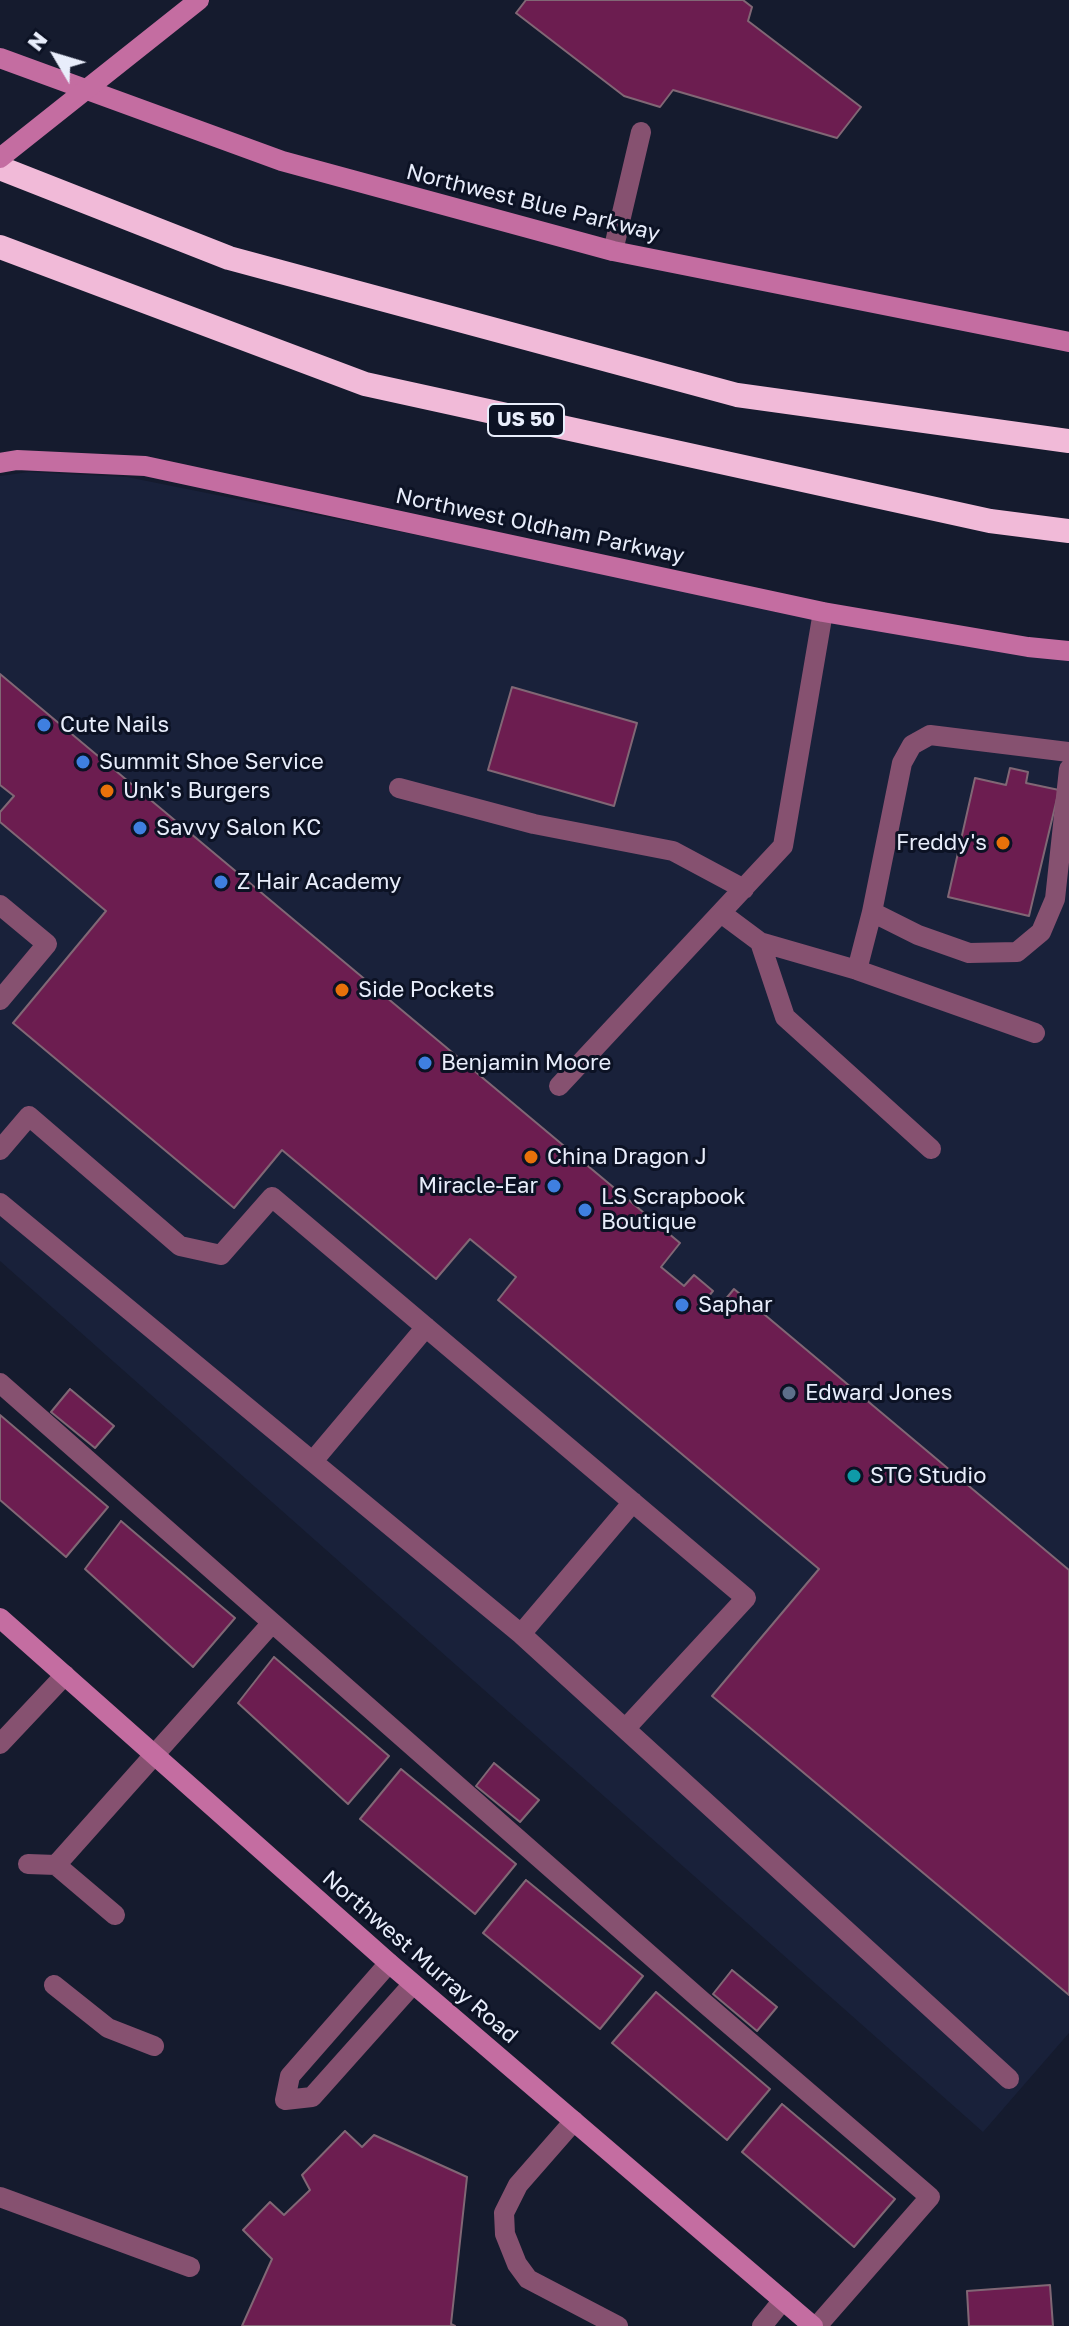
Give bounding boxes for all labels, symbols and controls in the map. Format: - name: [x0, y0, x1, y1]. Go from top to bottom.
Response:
- north arrow: [16, 16, 96, 96]
- text: N: [21, 26, 52, 56]
- street label: Northwest Blue Parkway: [404, 159, 662, 247]
- road number: US 50: [488, 404, 564, 436]
- street label: Northwest Oldham Parkway: [393, 482, 687, 570]
- place label: Cute Nails: [60, 712, 169, 738]
- marker: Cute Nails: [35, 716, 53, 734]
- place label: Summit Shoe Service: [99, 749, 324, 775]
- marker: Summit Shoe Service: [74, 753, 92, 771]
- place label: Unk's Burgers: [123, 778, 270, 804]
- marker: Unk's Burgers: [98, 782, 116, 800]
- place label: Savvy Salon KC: [156, 815, 321, 841]
- marker: Savvy Salon KC: [131, 819, 149, 837]
- place label: Freddy's: [896, 830, 987, 856]
- marker: Freddy's: [994, 834, 1012, 852]
- place label: Z Hair Academy: [237, 869, 401, 895]
- marker: Z Hair Academy: [212, 873, 230, 891]
- place label: Side Pockets: [358, 977, 494, 1003]
- marker: Side Pockets: [333, 981, 351, 999]
- place label: Benjamin Moore: [441, 1050, 611, 1076]
- marker: Benjamin Moore: [416, 1054, 434, 1072]
- place label: China Dragon J: [547, 1144, 707, 1170]
- marker: China Dragon J: [522, 1148, 540, 1166]
- place label: Miracle-Ear: [418, 1173, 538, 1199]
- marker: Miracle-Ear: [545, 1177, 563, 1195]
- place label: LS Scrapbook Boutique: [601, 1184, 745, 1236]
- marker: LS Scrapbook Boutique: [576, 1201, 594, 1219]
- place label: Saphar: [698, 1292, 773, 1318]
- marker: Saphar: [673, 1296, 691, 1314]
- place label: Edward Jones: [805, 1380, 952, 1406]
- marker: Edward Jones: [780, 1384, 798, 1402]
- place label: STG Studio: [870, 1463, 986, 1489]
- marker: STG Studio: [845, 1467, 863, 1485]
- street label: Northwest Murray Road: [317, 1865, 523, 2049]

